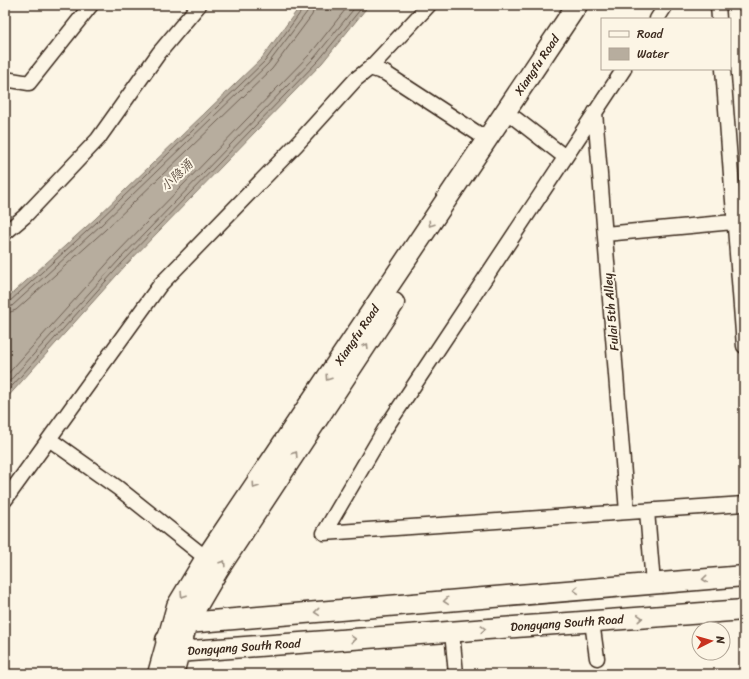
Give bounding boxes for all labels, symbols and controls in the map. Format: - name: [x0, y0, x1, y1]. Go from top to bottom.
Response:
- legend: [601, 18, 731, 70]
- text: Road: [637, 23, 664, 45]
- street label: Xiangfu Road: [508, 29, 567, 101]
- text: Water: [637, 43, 670, 65]
- water label: 小隐涌: [154, 153, 199, 197]
- one-way arrow: [428, 220, 436, 227]
- street label: Fulai 5th Alley: [597, 271, 625, 352]
- street label: Xiangfu Road: [328, 299, 387, 371]
- one-way arrow: [362, 343, 369, 350]
- one-way arrow: [325, 374, 332, 381]
- one-way arrow: [290, 452, 297, 459]
- one-way arrow: [252, 482, 260, 489]
- one-way arrow: [218, 560, 226, 567]
- one-way arrow: [702, 575, 708, 584]
- one-way arrow: [573, 586, 579, 595]
- one-way arrow: [181, 591, 188, 598]
- one-way arrow: [443, 597, 449, 606]
- one-way arrow: [314, 608, 320, 617]
- street label: Dongyang South Road: [510, 608, 625, 638]
- one-way arrow: [637, 613, 643, 622]
- north arrow: [691, 621, 731, 661]
- one-way arrow: [480, 625, 486, 634]
- street label: Dongyang South Road: [187, 632, 302, 662]
- text: N: [710, 634, 730, 645]
- one-way arrow: [350, 635, 356, 644]

